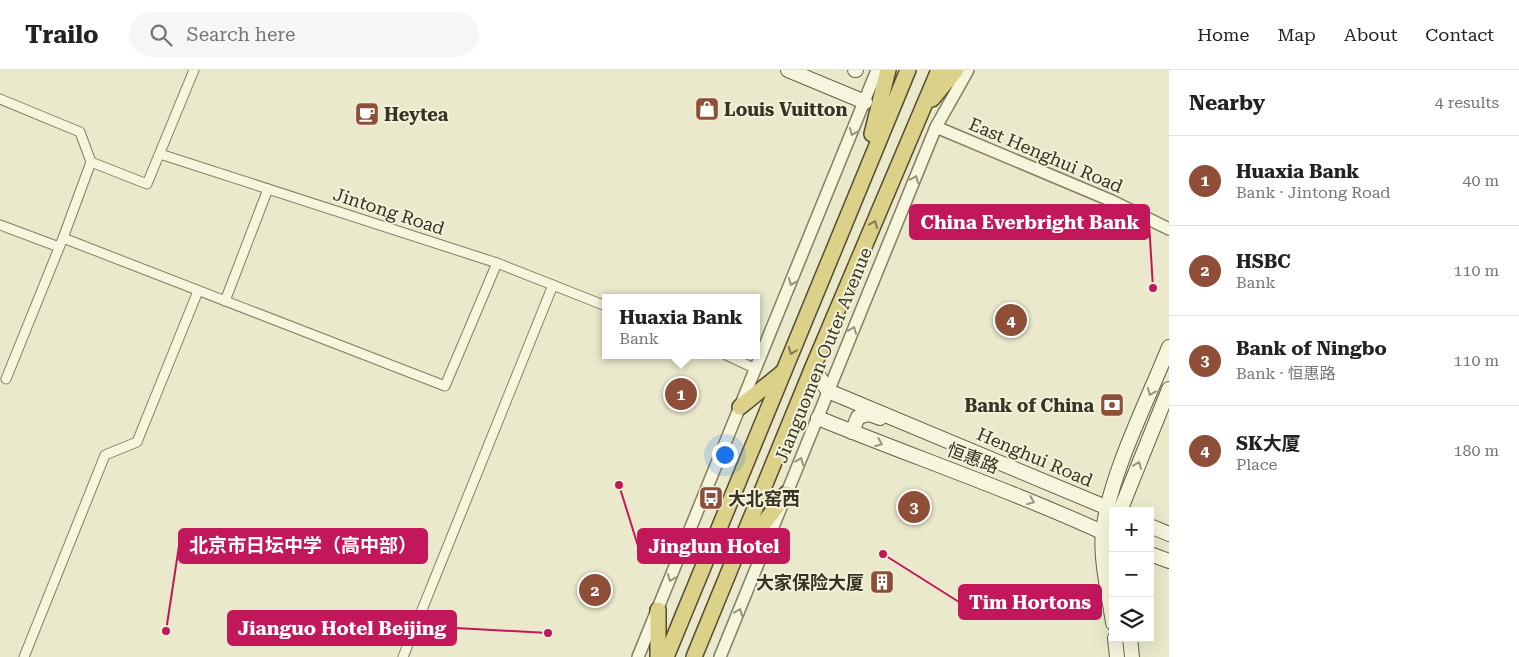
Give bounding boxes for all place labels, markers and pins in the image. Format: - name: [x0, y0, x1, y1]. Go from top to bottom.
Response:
- shop icon: Louis Vuitton: [694, 96, 720, 122]
- place label: Louis Vuitton: [724, 99, 848, 120]
- cafe icon: Heytea: [354, 101, 380, 127]
- place label: Heytea: [384, 104, 449, 125]
- callout: China Everbright Bank: [910, 205, 1149, 239]
- pin: 4: [995, 301, 1027, 339]
- pin: 1: [665, 375, 697, 413]
- bank icon: Bank of China: [1099, 392, 1125, 418]
- place label: Bank of China: [964, 395, 1094, 416]
- bus stop icon: 大北窑西: [698, 485, 724, 511]
- place label: 大北窑西: [728, 488, 800, 509]
- pin: 3: [898, 488, 930, 526]
- callout: 北京市日坛中学（高中部）: [179, 529, 427, 563]
- callout: Jinglun Hotel: [638, 529, 789, 563]
- building icon: 大家保险大厦: [869, 569, 895, 595]
- pin: 2: [579, 571, 611, 609]
- place label: 大家保险大厦: [756, 572, 864, 593]
- callout: Tim Hortons: [959, 585, 1101, 619]
- callout: Jianguo Hotel Beijing: [228, 611, 456, 645]

